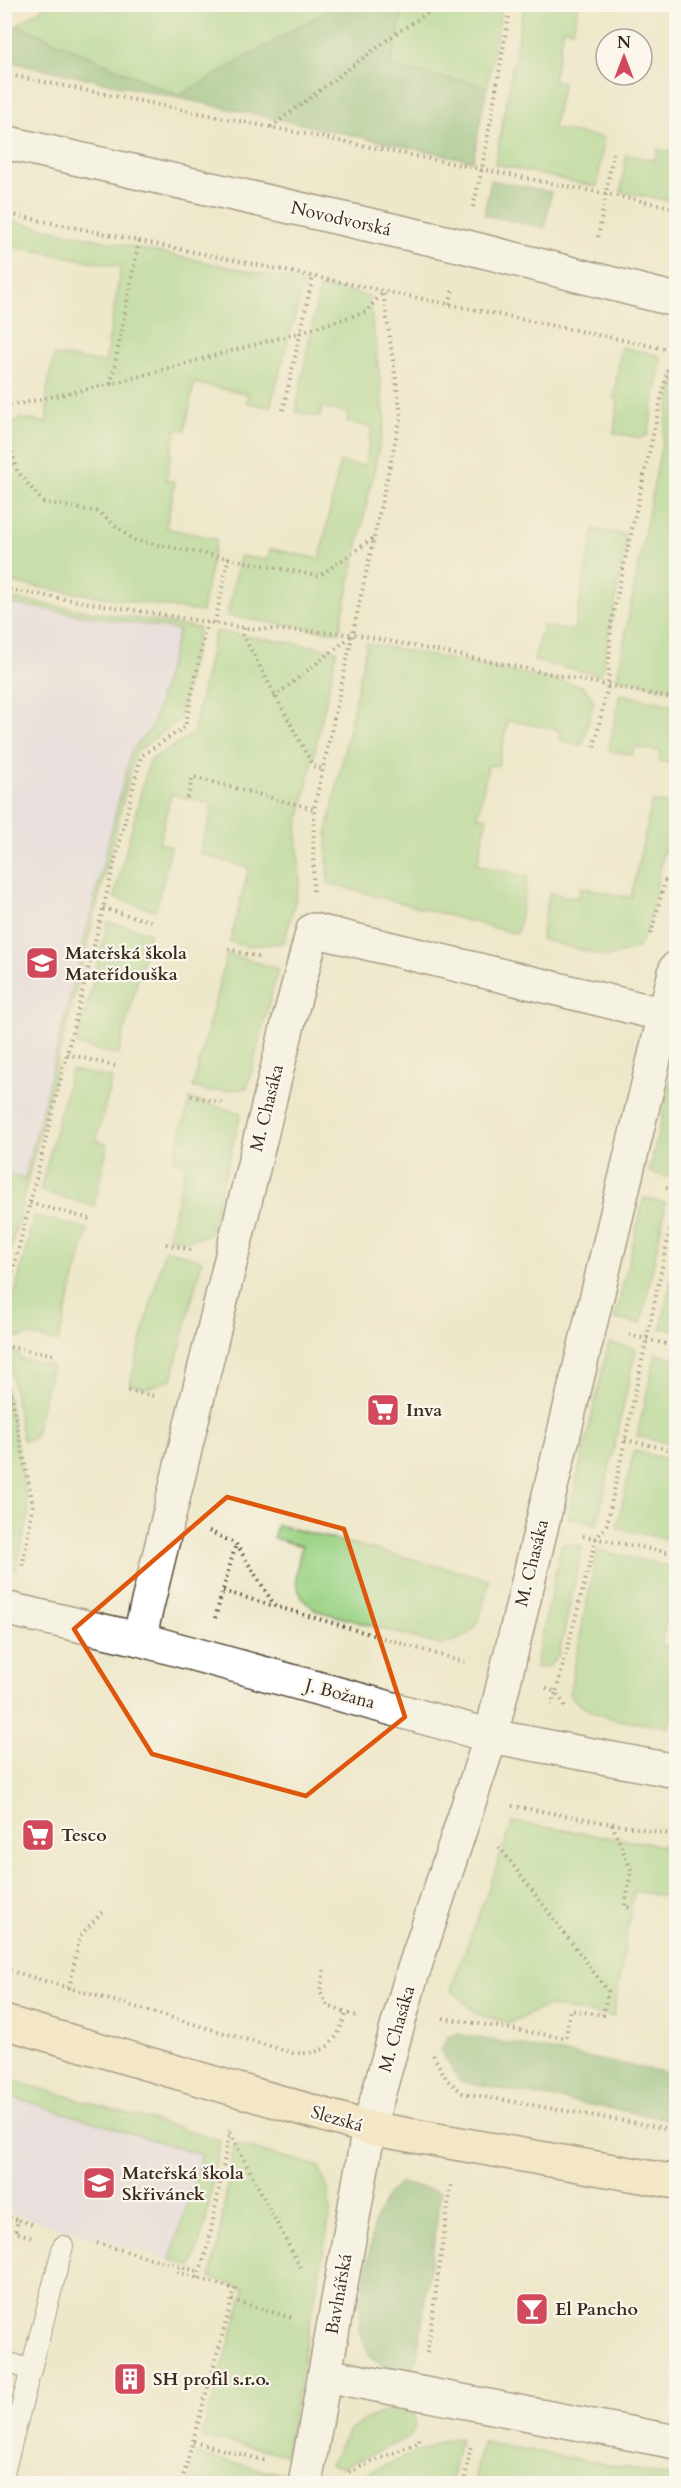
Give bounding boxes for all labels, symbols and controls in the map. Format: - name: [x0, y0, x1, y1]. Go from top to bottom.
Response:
- north arrow: [594, 27, 654, 87]
- text: N: [617, 32, 631, 54]
- street label: Novodvorská: [288, 195, 394, 243]
- place label: Mateřská škola Mateřídouška: [65, 941, 187, 987]
- school or university icon: Mateřská škola Mateřídouška: [24, 945, 60, 981]
- street label: M. Chasáka: [244, 1062, 290, 1154]
- supermarket icon: Inva: [365, 1392, 401, 1428]
- place label: Inva: [406, 1398, 442, 1423]
- street label: M. Chasáka: [509, 1517, 555, 1609]
- street label: J. Božana: [299, 1672, 378, 1715]
- supermarket icon: Tesco: [20, 1817, 56, 1853]
- place label: Tesco: [61, 1823, 107, 1848]
- street label: M. Chasáka: [373, 1983, 421, 2075]
- street label: Slezská: [308, 2100, 366, 2138]
- place label: Mateřská škola Skřivánek: [122, 2161, 244, 2207]
- school or university icon: Mateřská škola Skřivánek: [81, 2165, 117, 2201]
- street label: Bavlnářská: [320, 2251, 358, 2336]
- bar icon: El Pancho: [514, 2291, 550, 2327]
- place label: El Pancho: [555, 2297, 638, 2322]
- building icon: SH profil s.r.o.: [112, 2361, 148, 2397]
- place label: SH profil s.r.o.: [153, 2367, 270, 2392]

